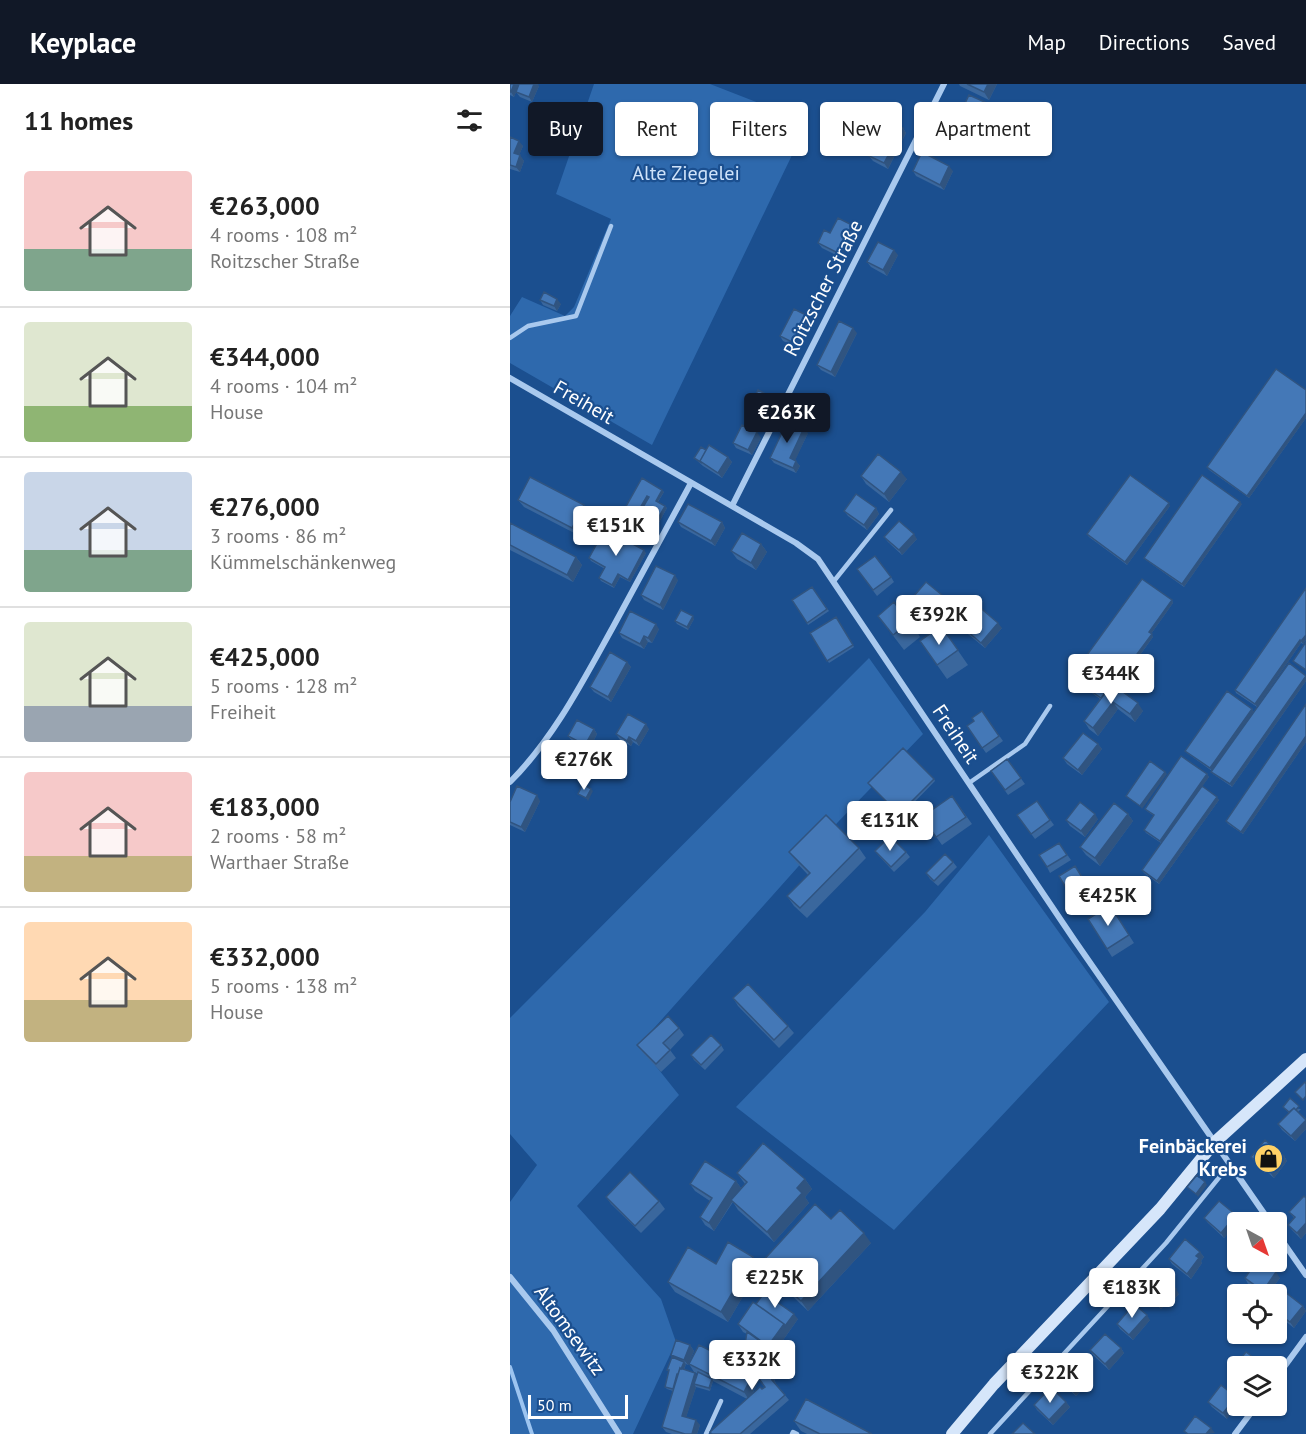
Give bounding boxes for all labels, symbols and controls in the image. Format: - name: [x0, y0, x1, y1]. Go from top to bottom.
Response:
- text: Keyplace: [30, 24, 136, 61]
- text: Map: [1027, 29, 1066, 56]
- text: Directions: [1099, 29, 1190, 56]
- text: Saved: [1223, 29, 1276, 56]
- chip: Buy: [528, 102, 603, 156]
- chip: Rent: [615, 102, 698, 156]
- chip: Filters: [710, 102, 808, 156]
- chip: New: [820, 102, 902, 156]
- chip: Apartment: [914, 102, 1052, 156]
- text: 11 homes: [24, 104, 133, 137]
- icon: filters: [453, 104, 486, 137]
- park label: Alte Ziegelei: [632, 160, 740, 186]
- text: €263,000: [210, 189, 320, 222]
- icon: home: [72, 195, 144, 267]
- street label: Roitzscher Straße: [777, 215, 869, 361]
- text: 4 rooms · 108 m²: [210, 222, 357, 248]
- text: Roitzscher Straße: [210, 248, 360, 274]
- text: €344,000: [210, 340, 320, 373]
- icon: home: [72, 346, 144, 418]
- text: 4 rooms · 104 m²: [210, 373, 357, 399]
- street label: Freiheit: [549, 374, 619, 430]
- pin: €263K: [745, 393, 829, 444]
- text: House: [210, 399, 264, 425]
- text: €263K: [758, 399, 816, 425]
- text: €276,000: [210, 490, 320, 523]
- icon: home: [72, 496, 144, 568]
- pin: €151K: [574, 506, 658, 557]
- text: €151K: [587, 512, 645, 538]
- text: 3 rooms · 86 m²: [210, 523, 346, 549]
- text: Kümmelschänkenweg: [210, 549, 396, 575]
- pin: €392K: [897, 595, 981, 646]
- text: €392K: [910, 601, 968, 627]
- text: €425,000: [210, 640, 320, 673]
- icon: home: [72, 646, 144, 718]
- pin: €344K: [1069, 654, 1153, 705]
- text: €344K: [1082, 660, 1140, 686]
- text: 5 rooms · 128 m²: [210, 673, 357, 699]
- text: Freiheit: [210, 699, 276, 725]
- street label: Freiheit: [927, 699, 985, 769]
- pin: €276K: [542, 740, 626, 791]
- text: €276K: [555, 746, 613, 772]
- text: €183,000: [210, 790, 320, 823]
- icon: home: [72, 796, 144, 868]
- pin: €131K: [848, 801, 932, 852]
- text: €131K: [861, 807, 919, 833]
- text: 2 rooms · 58 m²: [210, 823, 346, 849]
- text: Warthaer Straße: [210, 849, 349, 875]
- pin: €425K: [1066, 876, 1150, 927]
- text: €425K: [1079, 882, 1137, 908]
- text: €332,000: [210, 940, 320, 973]
- icon: home: [72, 946, 144, 1018]
- text: 5 rooms · 138 m²: [210, 973, 357, 999]
- text: House: [210, 999, 264, 1025]
- place label: Feinbäckerei Krebs: [1139, 1133, 1247, 1182]
- shop icon: Feinbäckerei Krebs: [1252, 1142, 1284, 1174]
- north arrow: [1227, 1212, 1287, 1272]
- map controls: [1227, 1212, 1287, 1416]
- pin: €225K: [733, 1258, 817, 1309]
- text: €225K: [746, 1264, 804, 1290]
- pin: €183K: [1090, 1268, 1174, 1319]
- text: €183K: [1103, 1274, 1161, 1300]
- street label: Altomsewitz: [529, 1280, 611, 1380]
- button: locate: [1227, 1284, 1287, 1344]
- pin: €332K: [710, 1340, 794, 1391]
- text: €332K: [723, 1346, 781, 1372]
- pin: €322K: [1008, 1353, 1092, 1404]
- button: layers: [1227, 1356, 1287, 1416]
- text: €322K: [1021, 1359, 1079, 1385]
- scale bar: [528, 1392, 628, 1420]
- text: 50 m: [537, 1395, 572, 1415]

